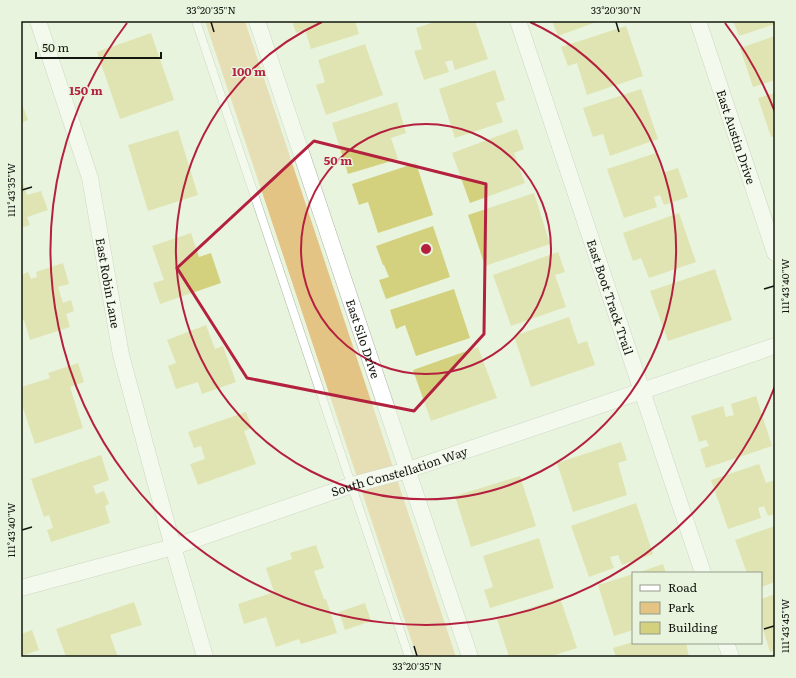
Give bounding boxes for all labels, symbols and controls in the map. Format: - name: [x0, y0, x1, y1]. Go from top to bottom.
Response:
- text: 33°20'35"N: [186, 2, 236, 17]
- text: 33°20'30"N: [591, 2, 641, 17]
- scale bar: [36, 34, 161, 60]
- text: 50 m: [42, 38, 69, 56]
- text: 100 m: [232, 62, 266, 80]
- text: 150 m: [69, 81, 103, 99]
- street label: East Austin Drive: [712, 87, 761, 186]
- text: 50 m: [324, 151, 352, 169]
- text: 111°43'35"W: [3, 163, 18, 217]
- street label: East Robin Lane: [92, 236, 125, 330]
- street label: East Boot Track Trail: [583, 237, 638, 357]
- centre of rings: [419, 242, 433, 256]
- text: 111°43'40"W: [777, 258, 792, 313]
- street label: East Silo Drive: [342, 297, 385, 381]
- street label: South Constellation Way: [328, 442, 470, 501]
- text: 111°43'40"W: [3, 502, 18, 557]
- legend: [632, 572, 762, 644]
- text: Road: [668, 578, 698, 596]
- text: Park: [668, 598, 695, 616]
- text: 111°43'45"W: [777, 599, 792, 653]
- text: Building: [668, 618, 718, 636]
- text: 33°20'35"N: [392, 658, 442, 673]

